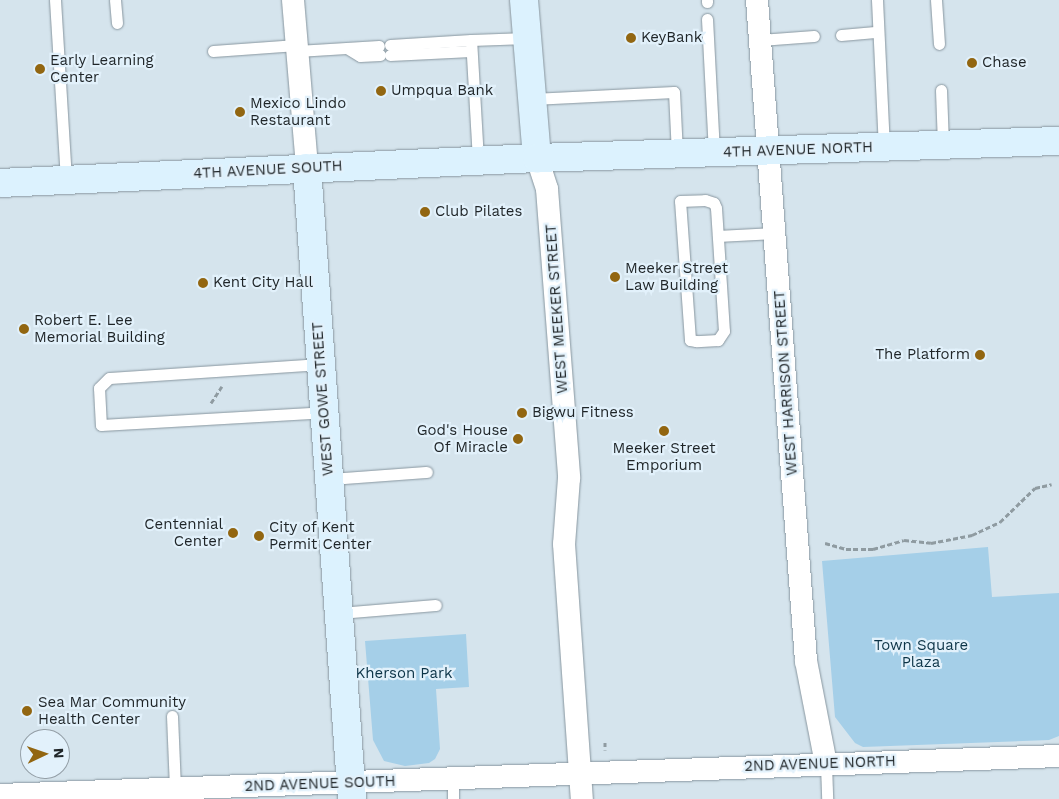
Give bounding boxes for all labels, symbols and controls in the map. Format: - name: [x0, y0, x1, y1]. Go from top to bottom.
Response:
- place label: KeyBank: [641, 29, 702, 47]
- marker: KeyBank: [625, 32, 637, 44]
- place label: Early Learning Center: [50, 51, 154, 86]
- place label: Chase: [982, 54, 1027, 72]
- marker: Chase: [966, 57, 978, 69]
- marker: Early Learning Center: [34, 63, 46, 75]
- place label: Umpqua Bank: [391, 82, 494, 100]
- marker: Umpqua Bank: [375, 85, 387, 97]
- place label: Mexico Lindo Restaurant: [250, 94, 346, 129]
- marker: Mexico Lindo Restaurant: [234, 106, 246, 118]
- street label: 4TH AVENUE NORTH: [722, 138, 874, 162]
- street label: 4TH AVENUE SOUTH: [193, 157, 343, 183]
- place label: Club Pilates: [435, 203, 522, 221]
- marker: Club Pilates: [419, 206, 431, 218]
- street label: WEST MEEKER STREET: [542, 223, 572, 395]
- place label: Meeker Street Law Building: [625, 259, 728, 294]
- marker: Meeker Street Law Building: [609, 271, 621, 283]
- place label: Kent City Hall: [213, 274, 313, 292]
- marker: Kent City Hall: [197, 277, 209, 289]
- street label: WEST HARRISON STREET: [771, 290, 801, 476]
- place label: Robert E. Lee Memorial Building: [34, 311, 165, 346]
- street label: WEST GOWE STREET: [309, 321, 337, 477]
- marker: Robert E. Lee Memorial Building: [18, 323, 30, 335]
- place label: The Platform: [875, 346, 970, 364]
- marker: The Platform: [974, 349, 986, 361]
- place label: Bigwu Fitness: [532, 404, 634, 422]
- marker: Bigwu Fitness: [516, 407, 528, 419]
- place label: God's House Of Miracle: [417, 421, 508, 456]
- marker: Meeker Street Emporium: [658, 425, 670, 437]
- marker: God's House Of Miracle: [512, 433, 524, 445]
- place label: Meeker Street Emporium: [612, 439, 716, 474]
- place label: Centennial Center: [144, 515, 223, 550]
- place label: City of Kent Permit Center: [269, 518, 372, 553]
- marker: Centennial Center: [227, 527, 239, 539]
- marker: City of Kent Permit Center: [253, 530, 265, 542]
- park label: Town Square Plaza: [874, 636, 968, 671]
- park label: Kherson Park: [355, 665, 453, 683]
- place label: Sea Mar Community Health Center: [38, 693, 187, 728]
- marker: Sea Mar Community Health Center: [20, 704, 34, 718]
- north arrow: [20, 729, 70, 779]
- text: N: [51, 748, 67, 759]
- street label: 2ND AVENUE NORTH: [744, 752, 896, 776]
- street label: 2ND AVENUE SOUTH: [244, 772, 396, 796]

